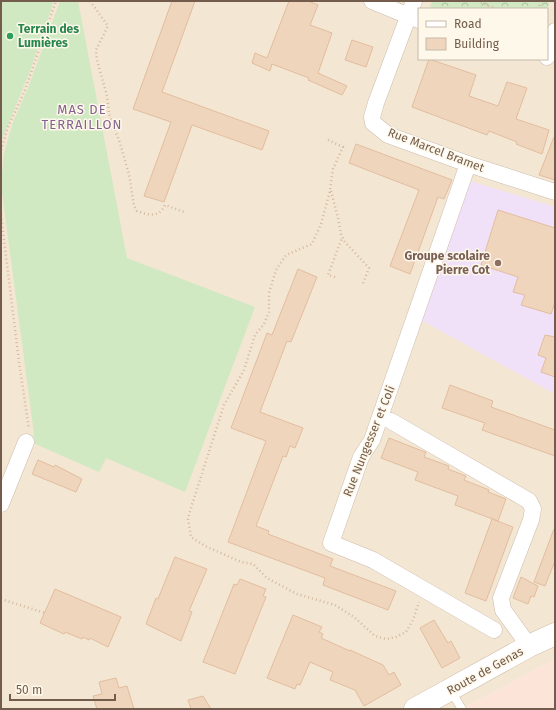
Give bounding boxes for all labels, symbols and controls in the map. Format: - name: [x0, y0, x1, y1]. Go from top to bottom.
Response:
- legend: [418, 8, 548, 60]
- text: Road: [454, 17, 482, 31]
- place label: Terrain des Lumières: [18, 22, 79, 50]
- marker: Terrain des Lumières: [5, 31, 15, 41]
- text: Building: [454, 37, 500, 51]
- district label: MAS DE TERRAILLON: [42, 102, 122, 132]
- street label: Rue Marcel Bramet: [386, 125, 487, 175]
- place label: Groupe scolaire Pierre Cot: [404, 249, 490, 277]
- marker: Groupe scolaire Pierre Cot: [493, 258, 503, 268]
- street label: Rue Nungesser et Coli: [340, 383, 398, 499]
- street label: Route de Genas: [444, 644, 526, 698]
- scale bar: [10, 676, 115, 702]
- text: 50 m: [16, 683, 42, 697]

